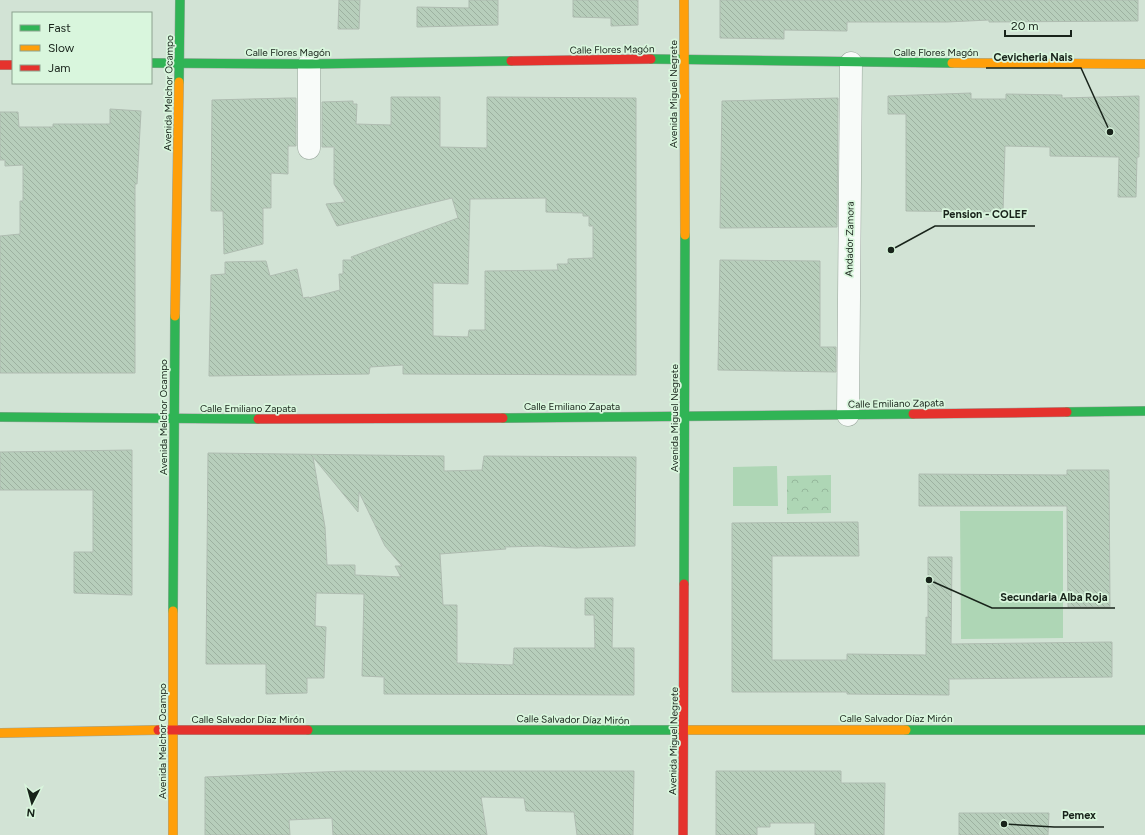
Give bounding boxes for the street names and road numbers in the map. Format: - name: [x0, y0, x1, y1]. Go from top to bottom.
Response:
- street label: Avenida Melchor Ocampo: [161, 35, 176, 151]
- street label: Avenida Miguel Negrete: [667, 39, 680, 148]
- street label: Calle Flores Magón: [569, 42, 655, 57]
- street label: Calle Flores Magón: [246, 46, 331, 59]
- street label: Calle Flores Magón: [894, 46, 979, 59]
- street label: Andador Zamora: [842, 201, 857, 277]
- street label: Avenida Melchor Ocampo: [157, 359, 170, 475]
- street label: Avenida Miguel Negrete: [668, 363, 681, 472]
- street label: Calle Emiliano Zapata: [848, 396, 944, 411]
- street label: Calle Emiliano Zapata: [524, 400, 620, 413]
- street label: Calle Emiliano Zapata: [200, 402, 296, 415]
- street label: Avenida Melchor Ocampo: [156, 683, 169, 799]
- street label: Avenida Miguel Negrete: [666, 686, 681, 795]
- street label: Calle Salvador Díaz Mirón: [516, 712, 630, 727]
- street label: Calle Salvador Díaz Mirón: [840, 712, 953, 725]
- street label: Calle Salvador Díaz Mirón: [192, 713, 305, 726]

